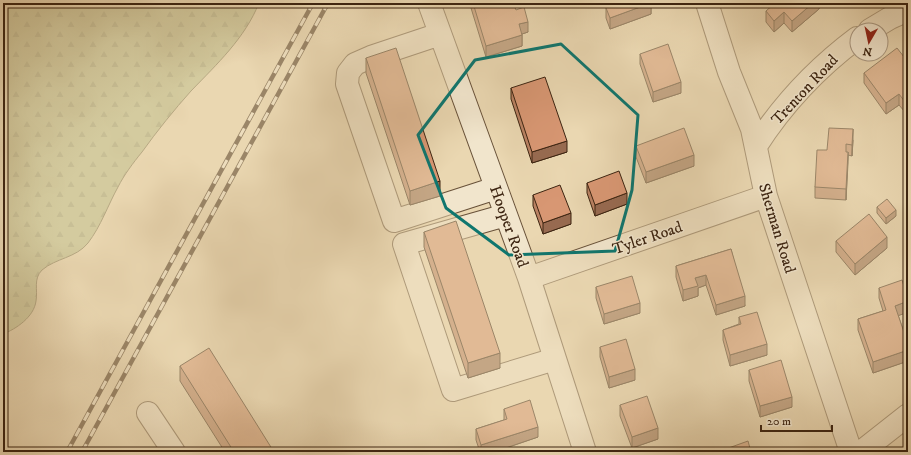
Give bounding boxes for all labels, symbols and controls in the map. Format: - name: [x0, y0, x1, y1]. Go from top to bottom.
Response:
- north arrow: [849, 22, 889, 62]
- text: N: [862, 43, 873, 59]
- street label: Trenton Road: [767, 50, 842, 129]
- street label: Sherman Road: [754, 181, 800, 276]
- street label: Hooper Road: [485, 183, 533, 270]
- street label: Tyler Road: [610, 217, 685, 259]
- scale bar: [761, 407, 832, 433]
- text: 20 m: [767, 414, 791, 429]

